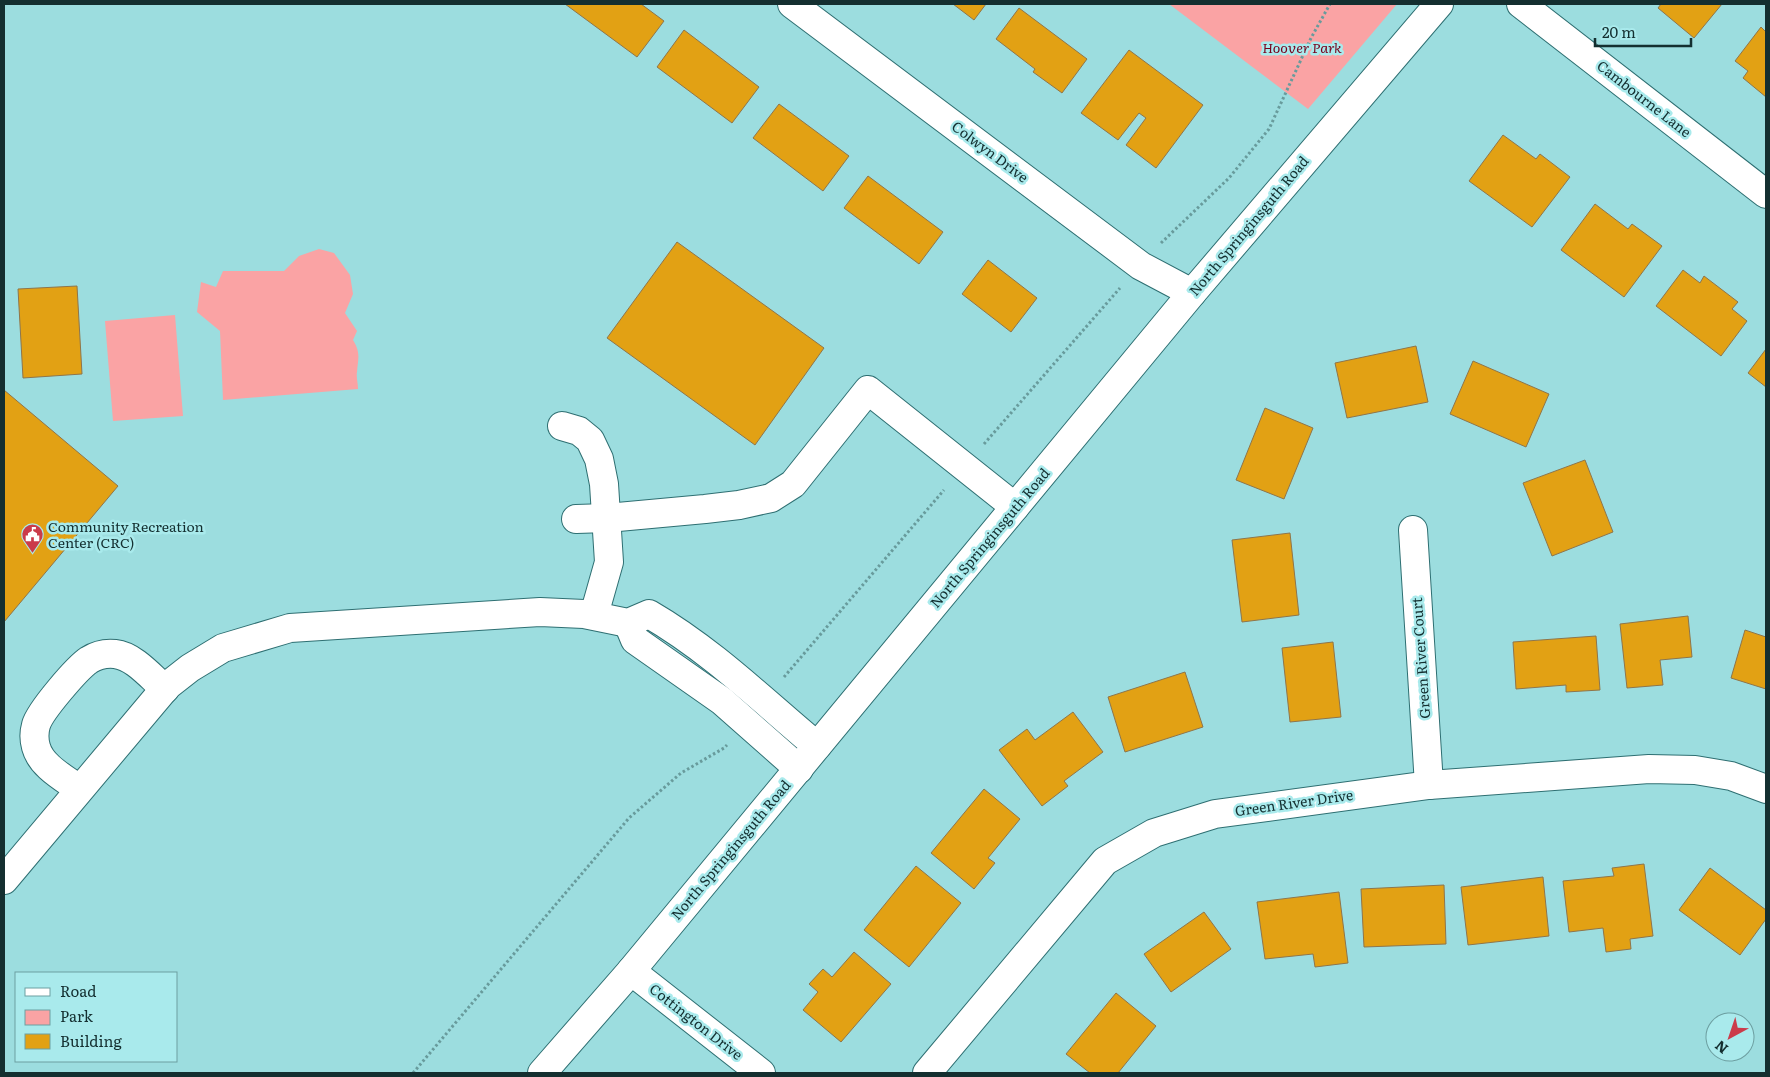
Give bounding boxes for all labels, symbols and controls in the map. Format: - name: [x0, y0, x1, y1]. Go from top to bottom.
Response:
- scale bar: [1595, 15, 1691, 47]
- text: 20 m: [1602, 20, 1636, 43]
- park label: Hoover Park: [1262, 37, 1342, 57]
- street label: Cambourne Lane: [1593, 55, 1696, 141]
- street label: Colwyn Drive: [948, 116, 1033, 187]
- street label: North Springinsguth Road: [1184, 151, 1313, 299]
- street label: North Springinsguth Road: [925, 463, 1054, 611]
- place label: Community Recreation Center (CRC): [48, 516, 204, 552]
- public building icon: Community Recreation Center (CRC): [20, 523, 44, 554]
- street label: Green River Court: [1406, 596, 1434, 719]
- street label: North Springinsguth Road: [666, 775, 795, 923]
- street label: Green River Drive: [1233, 784, 1354, 820]
- legend: [15, 972, 178, 1062]
- street label: Cottington Drive: [646, 978, 747, 1064]
- text: Road: [60, 979, 96, 1002]
- text: Park: [60, 1004, 94, 1027]
- north arrow: [1705, 1012, 1755, 1062]
- text: Building: [60, 1029, 122, 1052]
- text: N: [1710, 1036, 1732, 1059]

